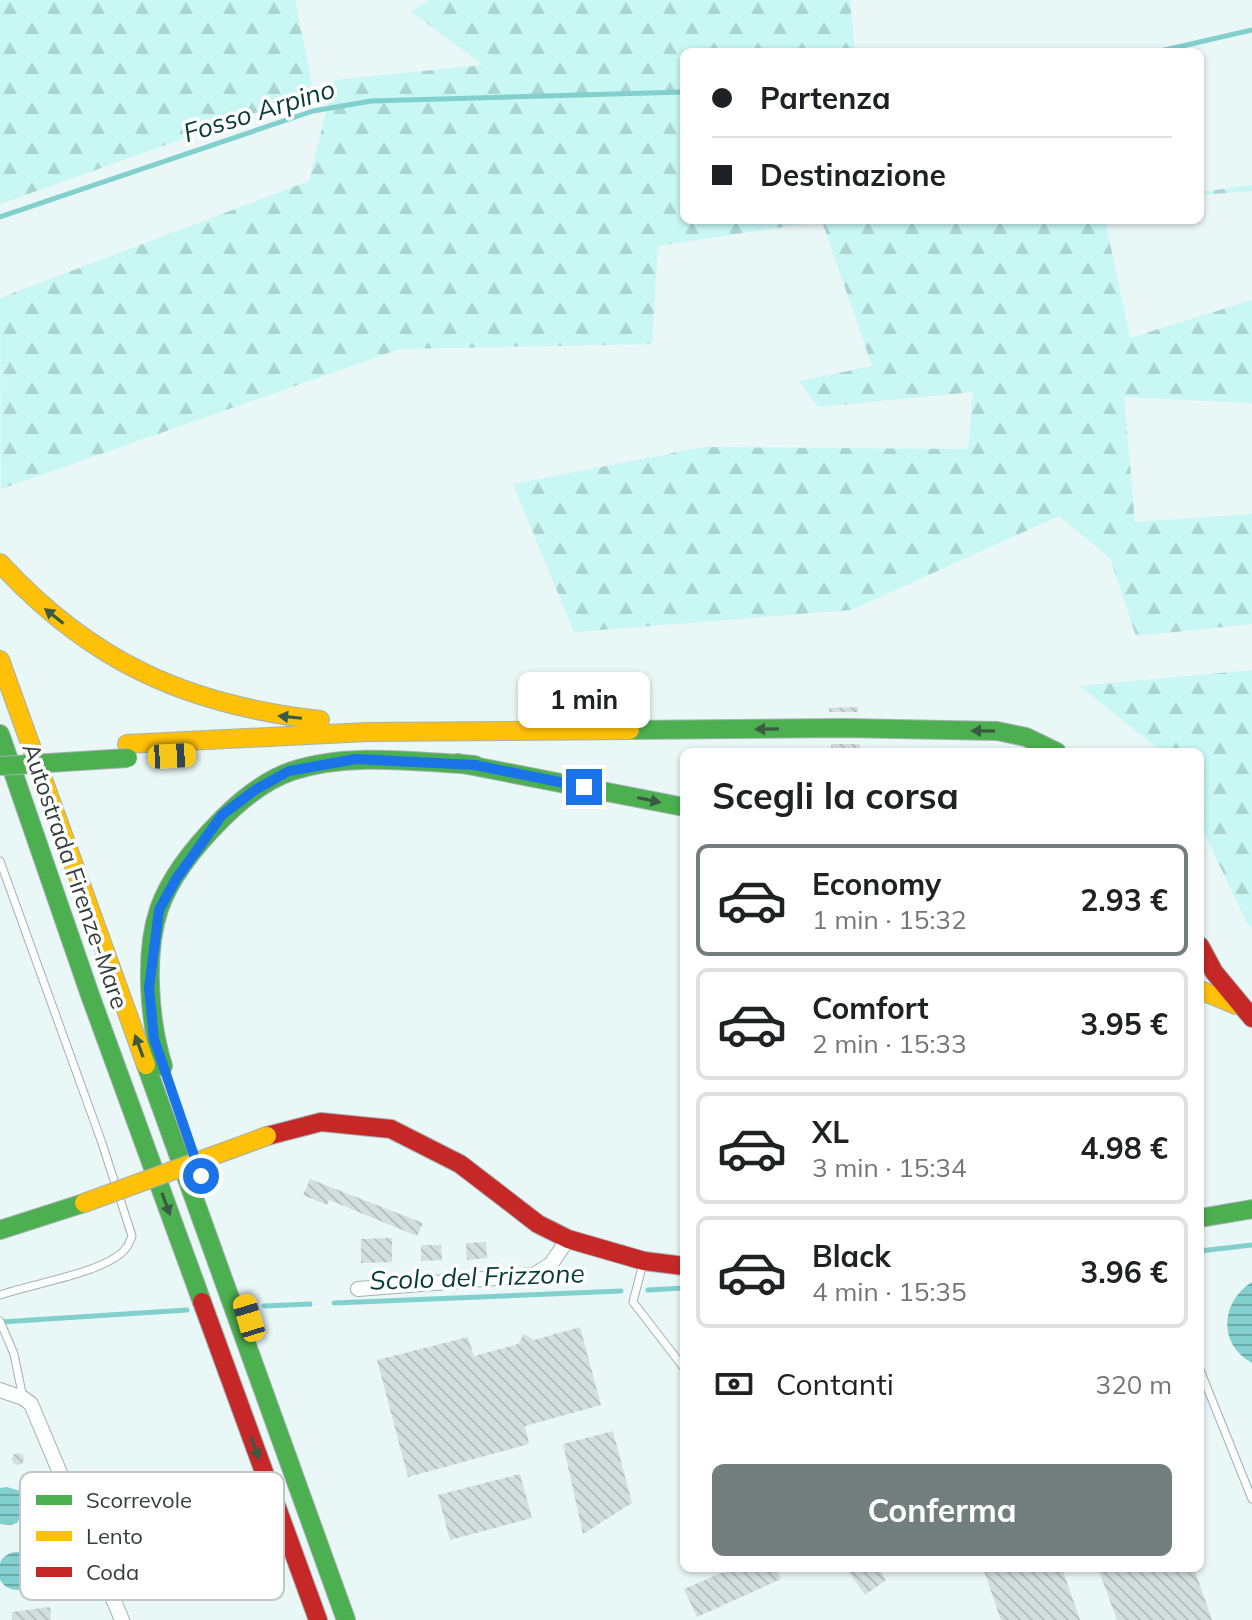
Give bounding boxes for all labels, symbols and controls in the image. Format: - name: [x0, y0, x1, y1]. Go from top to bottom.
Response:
- water label: Fosso Arpino: [179, 72, 339, 149]
- text: Partenza: [760, 79, 891, 117]
- text: Destinazione: [760, 156, 946, 194]
- one-way arrow: [44, 608, 64, 625]
- callout: 1 min: [518, 671, 650, 727]
- text: 1 min: [550, 683, 618, 716]
- one-way arrow: [277, 710, 302, 723]
- one-way arrow: [754, 723, 779, 736]
- one-way arrow: [970, 725, 995, 737]
- street label: Autostrada Firenze-Mare: [16, 739, 136, 1012]
- car: [147, 743, 197, 769]
- route end: [566, 769, 602, 805]
- text: Scegli la corsa: [712, 773, 959, 818]
- one-way arrow: [637, 794, 662, 806]
- icon: car: [716, 864, 788, 936]
- text: Economy: [812, 865, 941, 903]
- text: 2.93 €: [1080, 881, 1168, 919]
- text: 1 min · 15:32: [812, 903, 967, 936]
- icon: car: [716, 988, 788, 1060]
- text: Comfort: [812, 989, 929, 1027]
- text: 3.95 €: [1080, 1005, 1168, 1043]
- text: 2 min · 15:33: [812, 1027, 967, 1060]
- one-way arrow: [132, 1034, 145, 1058]
- icon: car: [716, 1112, 788, 1184]
- text: XL: [812, 1113, 849, 1151]
- text: 4.98 €: [1080, 1129, 1168, 1167]
- text: 3 min · 15:34: [812, 1151, 967, 1184]
- route start: [183, 1158, 219, 1194]
- one-way arrow: [160, 1192, 173, 1216]
- icon: car: [716, 1236, 788, 1308]
- text: Black: [812, 1237, 891, 1275]
- text: 3.96 €: [1080, 1253, 1168, 1291]
- water label: Scolo del Frizzone: [369, 1256, 585, 1297]
- text: 4 min · 15:35: [812, 1275, 967, 1308]
- car: [231, 1292, 267, 1344]
- icon: cash: [712, 1362, 756, 1406]
- text: Contanti: [776, 1365, 894, 1403]
- text: 320 m: [1096, 1368, 1172, 1401]
- one-way arrow: [249, 1436, 262, 1460]
- button: Conferma: [712, 1464, 1172, 1556]
- legend: [20, 1472, 284, 1600]
- text: Scorrevole: [86, 1486, 192, 1514]
- text: Lento: [86, 1522, 143, 1550]
- text: Coda: [86, 1558, 139, 1586]

